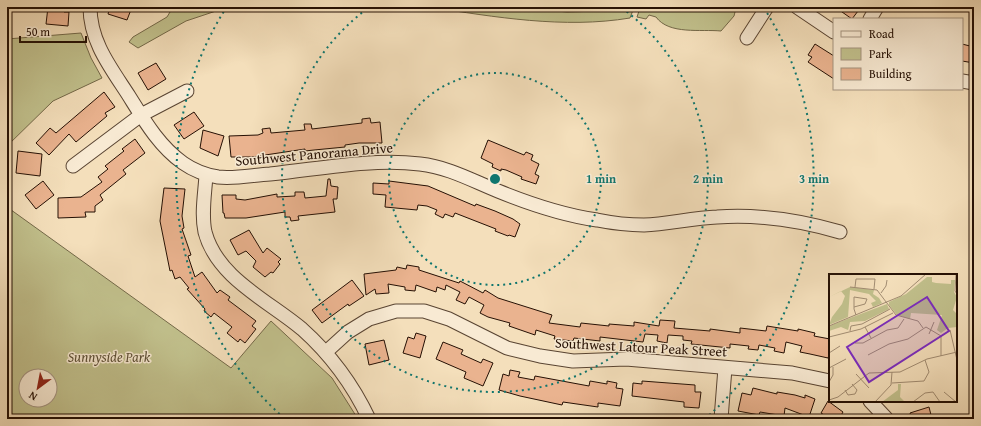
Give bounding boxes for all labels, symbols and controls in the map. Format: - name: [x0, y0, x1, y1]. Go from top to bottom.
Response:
- scale bar: [20, 18, 86, 44]
- legend: [833, 18, 963, 90]
- text: 50 m: [26, 23, 50, 40]
- text: Road: [869, 25, 895, 42]
- text: Park: [869, 45, 893, 62]
- text: Building: [869, 65, 912, 82]
- street label: Southwest Panorama Drive: [234, 137, 394, 171]
- text: 1 min: [586, 170, 616, 187]
- text: 2 min: [693, 170, 723, 187]
- text: 3 min: [799, 170, 829, 187]
- centre of rings: [488, 172, 502, 186]
- inset map: [829, 274, 957, 402]
- street label: Southwest Latour Peak Street: [554, 333, 728, 362]
- park label: Sunnyside Park: [68, 347, 151, 367]
- north arrow: [18, 368, 58, 408]
- text: N: [25, 387, 40, 405]

